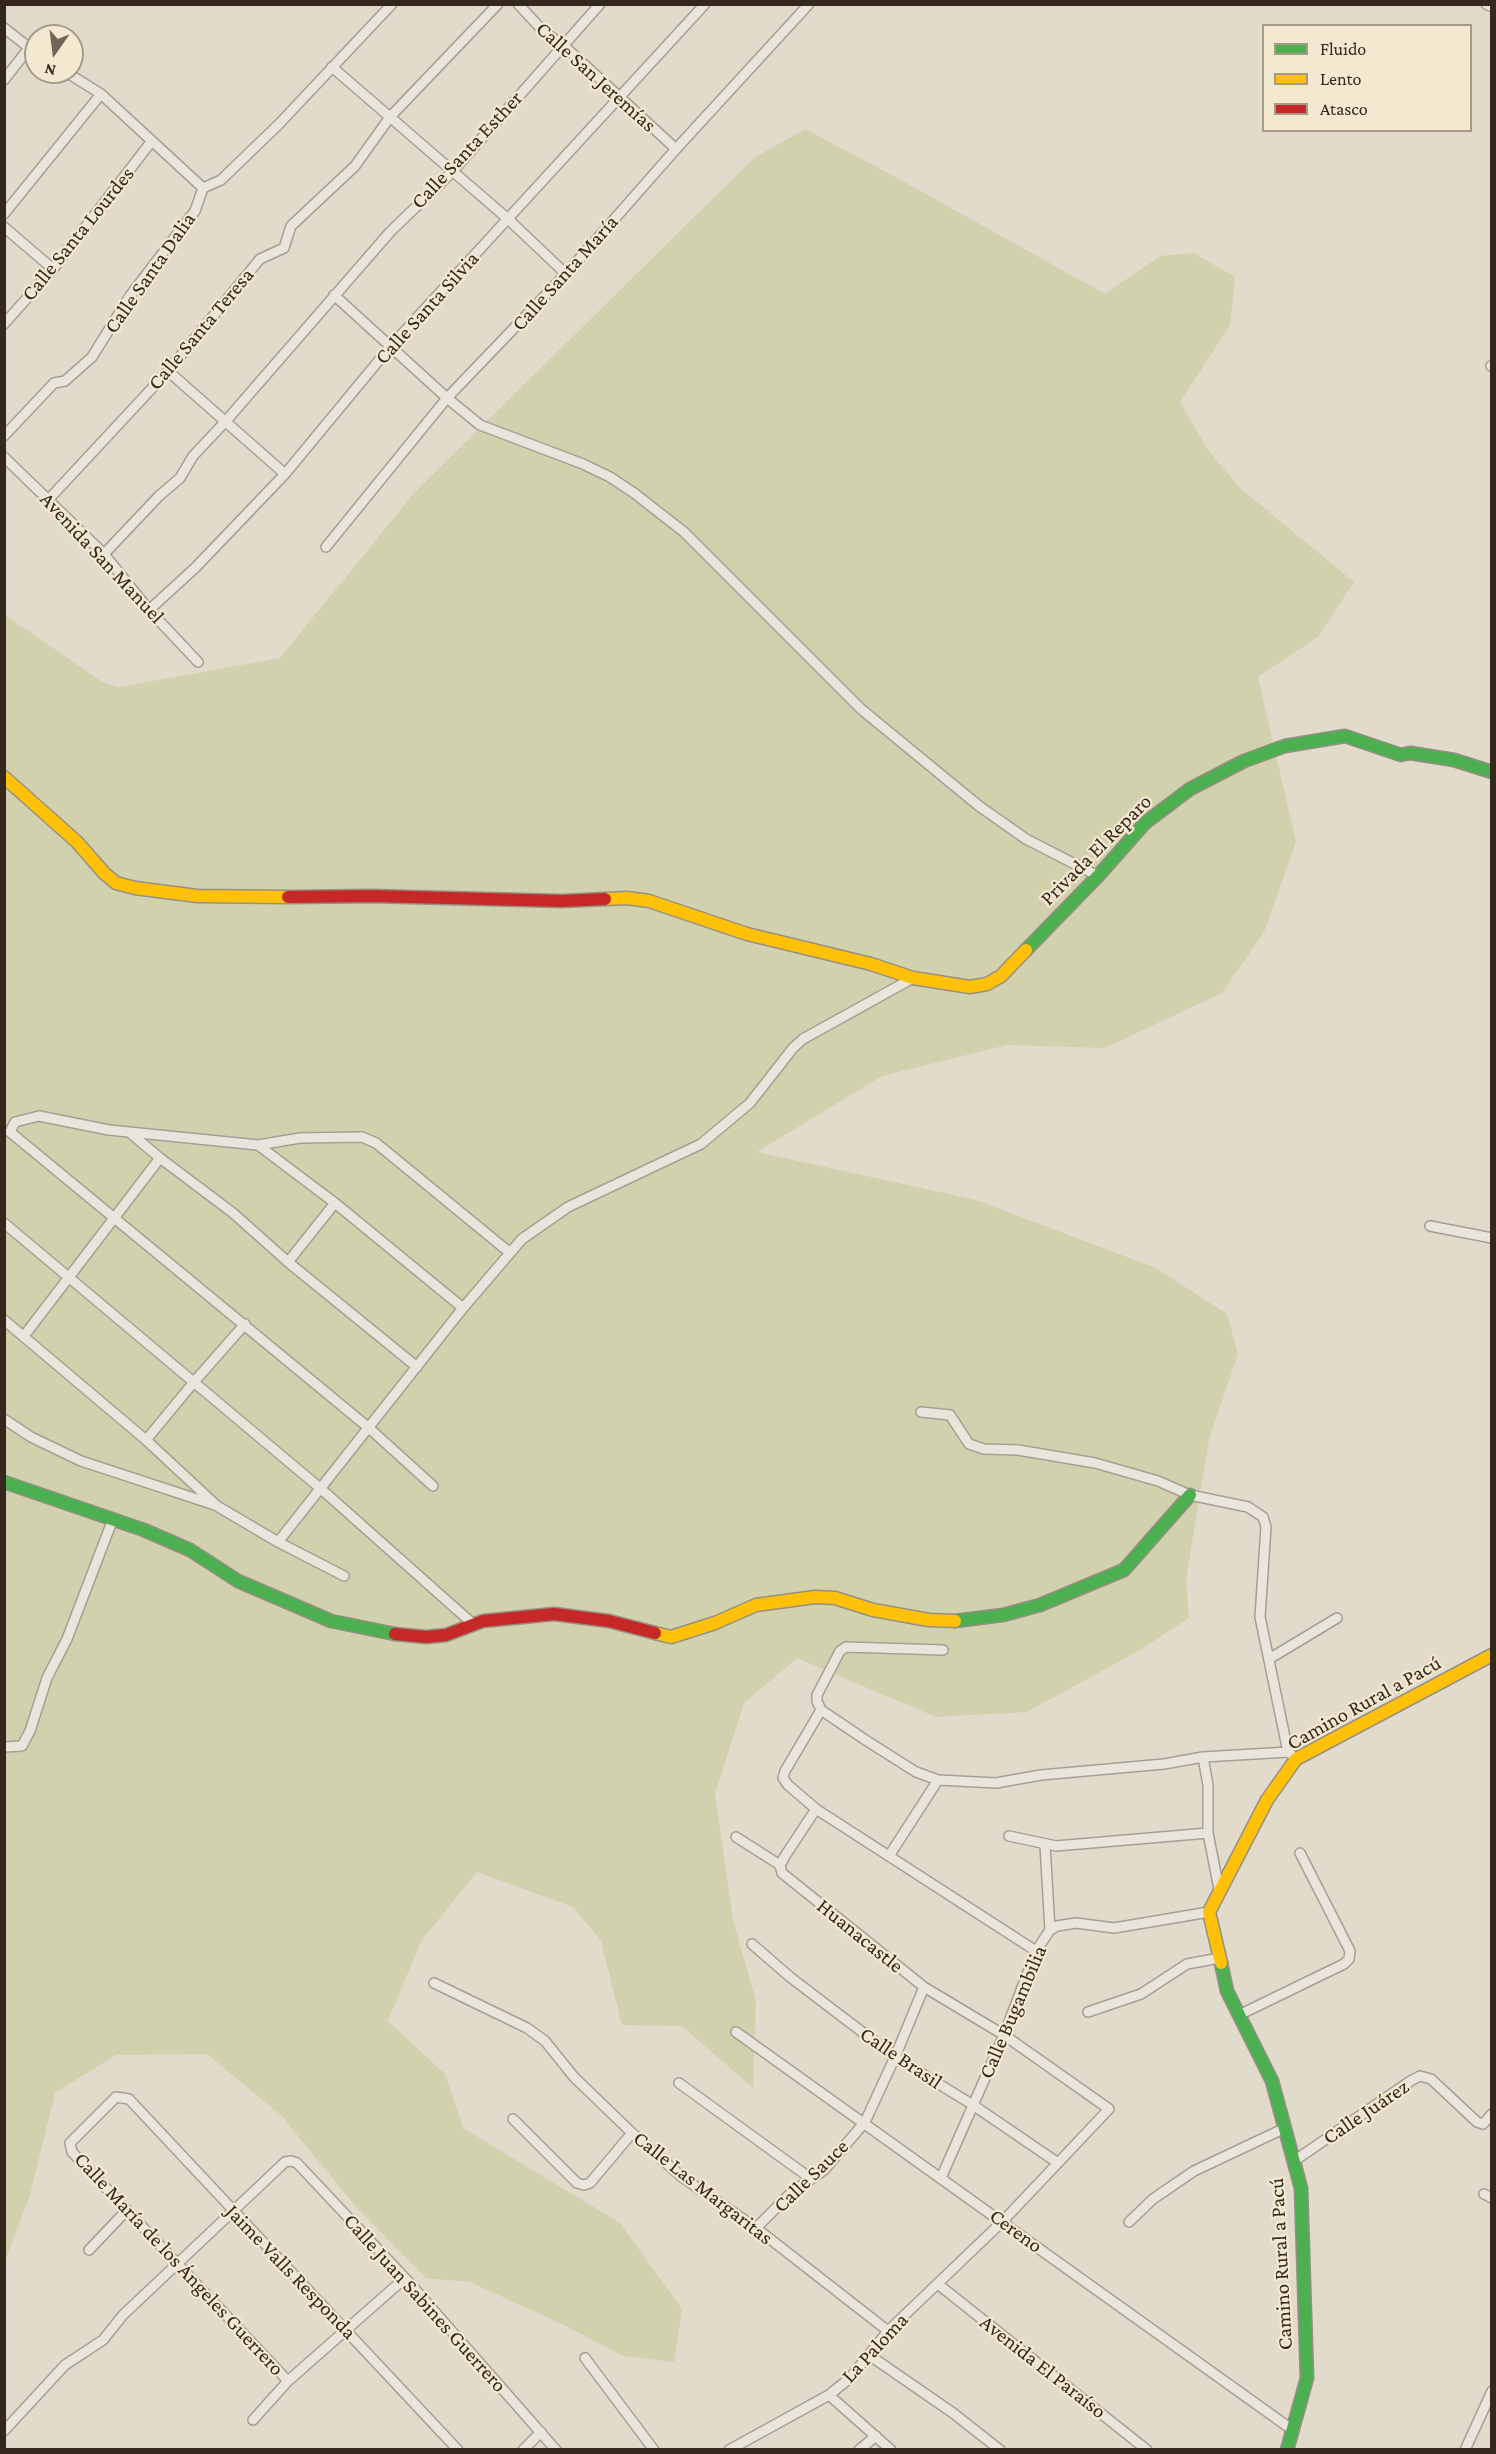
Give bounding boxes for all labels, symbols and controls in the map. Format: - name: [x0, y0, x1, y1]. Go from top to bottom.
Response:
- street label: Calle San Jeremías: [531, 16, 661, 138]
- north arrow: [24, 24, 84, 84]
- legend: [1262, 24, 1472, 132]
- text: Fluido: [1320, 39, 1366, 59]
- text: N: [43, 60, 57, 80]
- text: Lento: [1320, 69, 1361, 89]
- street label: Calle Santa Esther: [406, 86, 528, 214]
- text: Atasco: [1320, 99, 1368, 119]
- street label: Calle Santa Lourdes: [16, 162, 140, 306]
- street label: Calle Santa Dalia: [99, 208, 201, 338]
- street label: Calle Santa María: [506, 210, 624, 336]
- street label: Calle Santa Silvia: [370, 246, 484, 370]
- street label: Calle Santa Teresa: [143, 263, 259, 395]
- street label: Avenida San Manuel: [35, 487, 169, 629]
- street label: Privada El Reparo: [1035, 789, 1157, 911]
- street label: Camino Rural a Pacú: [1283, 1650, 1445, 1756]
- street label: Huanacastle: [812, 1893, 908, 1979]
- street label: Calle Bugambilia: [974, 1941, 1052, 2083]
- street label: Calle Brasil: [855, 2021, 947, 2095]
- street label: Calle Juárez: [1318, 2074, 1414, 2150]
- street label: Calle Las Margaritas: [628, 2126, 778, 2250]
- street label: Calle Sauce: [768, 2134, 854, 2218]
- street label: Calle María de los Ángeles Guerrero: [69, 2147, 289, 2381]
- street label: Camino Rural a Pacú: [1264, 2177, 1298, 2351]
- street label: Jaime Valls Responda: [220, 2199, 362, 2345]
- street label: Cereno: [985, 2203, 1047, 2259]
- street label: Calle Juan Sabines Guerrero: [338, 2208, 512, 2398]
- street label: La Paloma: [836, 2308, 914, 2388]
- street label: Avenida El Paraíso: [975, 2310, 1111, 2424]

